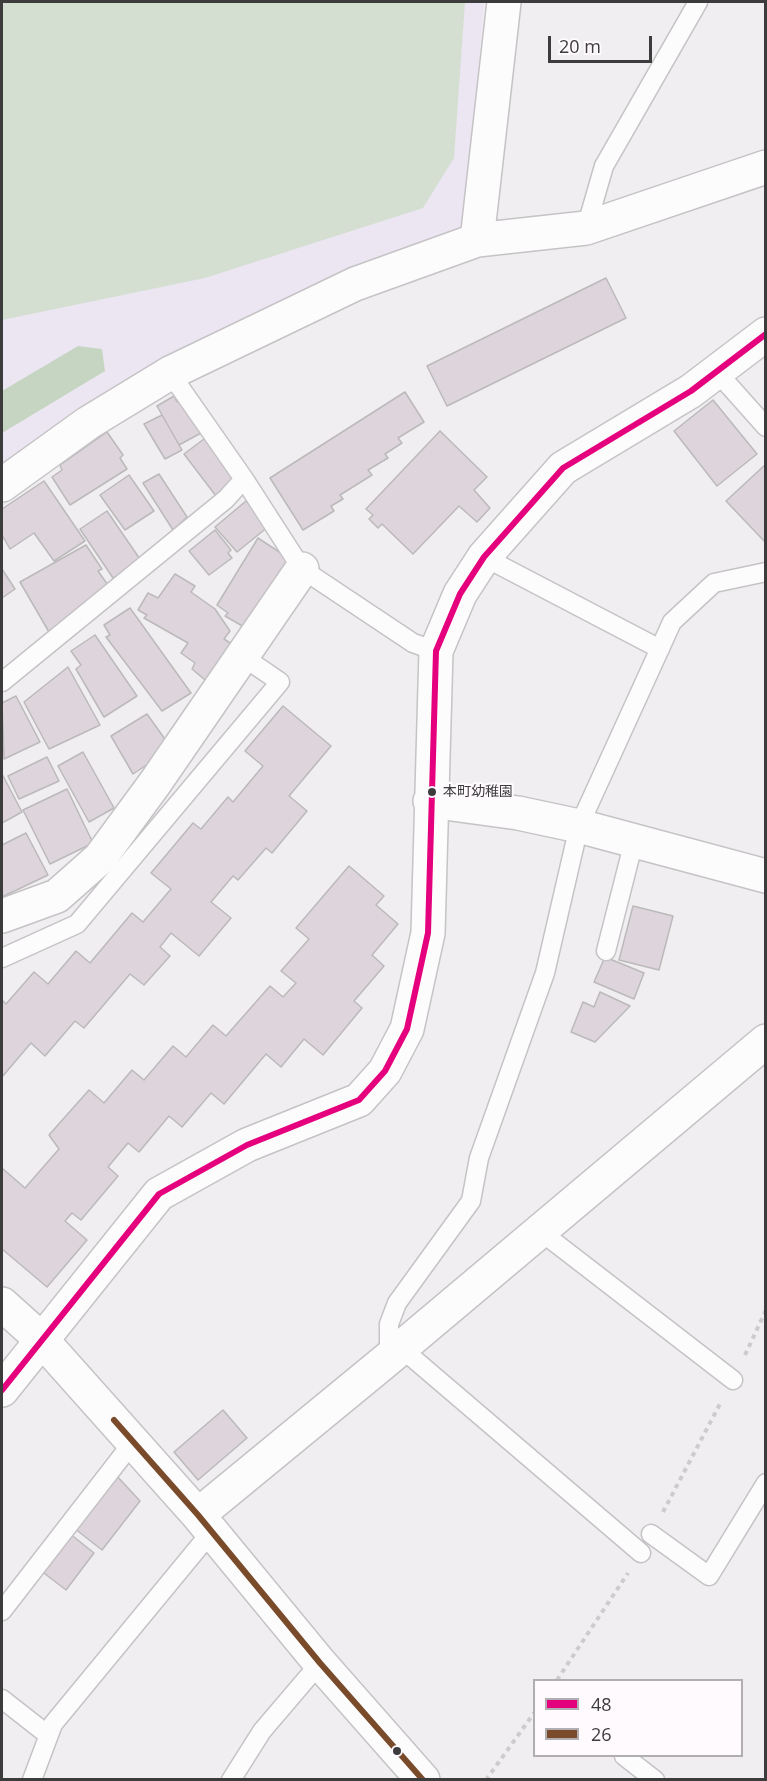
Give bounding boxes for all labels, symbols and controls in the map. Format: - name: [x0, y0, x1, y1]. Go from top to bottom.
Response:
- scale bar: [551, 24, 654, 62]
- text: 20 m: [559, 34, 601, 58]
- place label: 本町幼稚園: [443, 784, 513, 800]
- marker: 本町幼稚園: [426, 786, 438, 798]
- legend: [533, 1679, 743, 1757]
- text: 48: [591, 1692, 612, 1716]
- text: 26: [591, 1722, 612, 1746]
- unlabelled marker: [391, 1745, 403, 1757]

